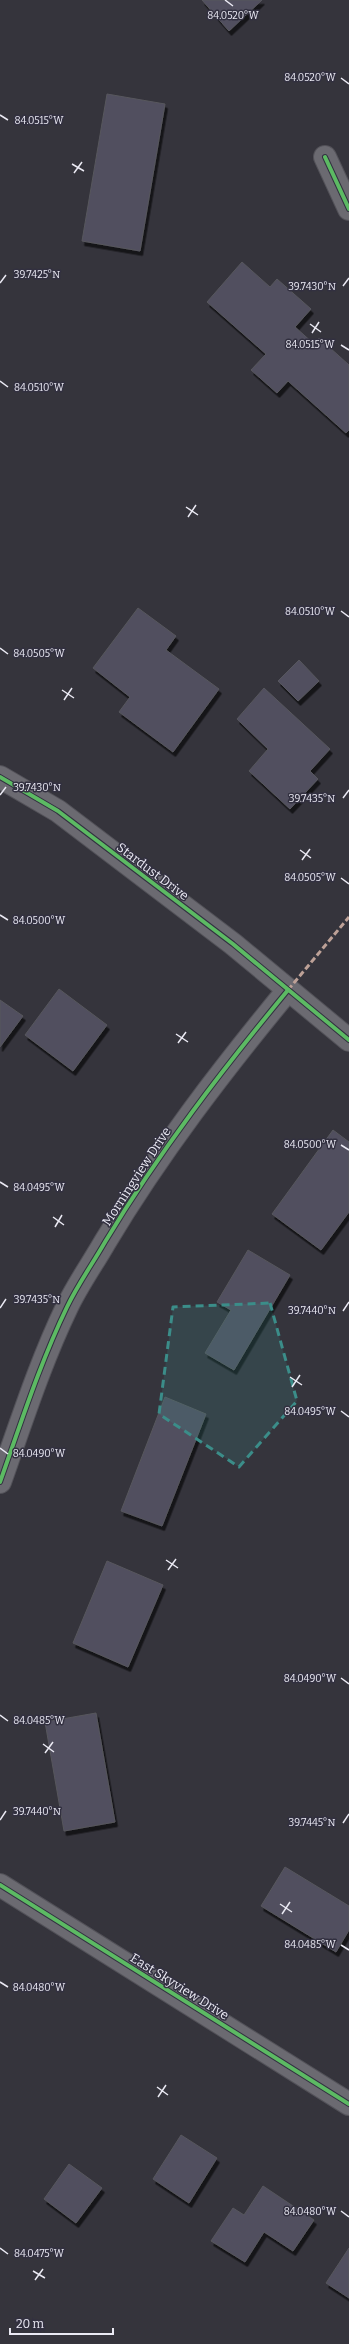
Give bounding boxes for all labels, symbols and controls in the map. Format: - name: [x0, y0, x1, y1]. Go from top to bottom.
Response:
- text: 84.0520°W: [207, 10, 259, 22]
- text: 84.0520°W: [284, 72, 336, 84]
- text: 84.0515°W: [15, 115, 64, 127]
- text: 39.7425°N: [14, 269, 60, 281]
- text: 39.7430°N: [288, 281, 336, 293]
- text: 84.0515°W: [286, 339, 335, 351]
- text: 84.0510°W: [14, 382, 65, 394]
- text: 84.0510°W: [285, 606, 336, 618]
- text: 84.0505°W: [13, 648, 65, 660]
- text: 39.7430°N: [13, 782, 61, 794]
- text: 39.7435°N: [289, 793, 335, 805]
- street label: Stardust Drive: [114, 840, 192, 903]
- text: 84.0505°W: [284, 872, 336, 884]
- text: 84.0500°W: [13, 915, 66, 927]
- street label: Morningview Drive: [99, 1124, 174, 1228]
- text: 84.0500°W: [284, 1139, 337, 1151]
- text: 84.0495°W: [13, 1182, 65, 1194]
- text: 39.7435°N: [14, 1294, 60, 1306]
- text: 39.7440°N: [288, 1305, 336, 1317]
- text: 84.0495°W: [284, 1406, 336, 1418]
- text: 84.0490°W: [13, 1448, 66, 1460]
- text: 84.0490°W: [284, 1673, 337, 1685]
- text: 84.0485°W: [13, 1715, 66, 1727]
- text: 39.7440°N: [13, 1806, 61, 1818]
- text: 39.7445°N: [289, 1817, 335, 1829]
- text: 84.0485°W: [284, 1939, 337, 1951]
- street label: East Skyview Drive: [128, 1950, 232, 2023]
- text: 84.0480°W: [13, 1982, 66, 1994]
- text: 84.0480°W: [284, 2206, 337, 2218]
- text: 84.0475°W: [14, 2248, 65, 2260]
- scale bar: [10, 2310, 113, 2336]
- text: 20 m: [16, 2317, 45, 2331]

